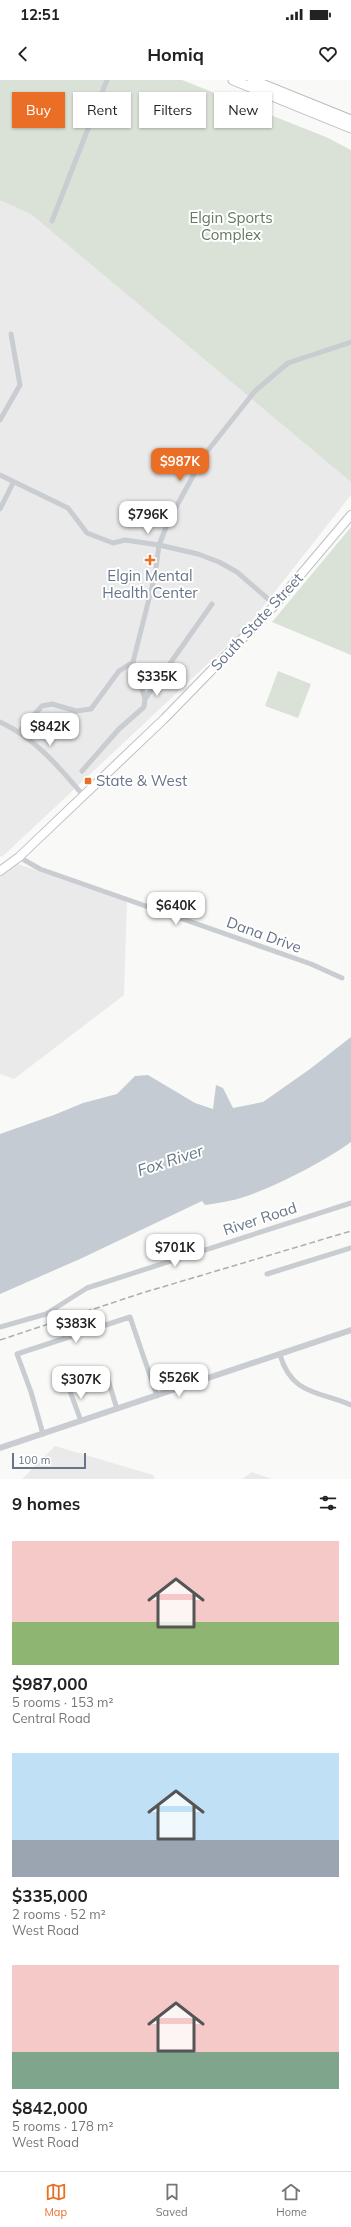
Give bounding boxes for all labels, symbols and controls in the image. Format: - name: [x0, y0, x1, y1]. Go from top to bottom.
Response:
- text: 12:51: [20, 5, 60, 24]
- icon: back: [12, 43, 34, 65]
- text: Homiq: [147, 43, 204, 66]
- icon: heart: [317, 43, 339, 65]
- chip: Buy: [12, 92, 65, 128]
- chip: Rent: [73, 92, 131, 128]
- chip: Filters: [139, 92, 206, 128]
- chip: New: [214, 92, 272, 128]
- park label: Elgin Sports Complex: [189, 208, 273, 244]
- pin: $987K: [152, 448, 208, 482]
- text: $987K: [160, 453, 200, 469]
- pin: $796K: [120, 501, 176, 535]
- text: $796K: [128, 506, 168, 522]
- marker: Elgin Mental Health Center: [144, 554, 156, 566]
- place label: Elgin Mental Health Center: [102, 566, 198, 602]
- street label: South State Street: [206, 569, 307, 675]
- pin: $335K: [129, 663, 185, 697]
- text: $335K: [137, 668, 177, 684]
- pin: $842K: [22, 713, 78, 747]
- text: $842K: [30, 718, 70, 734]
- place label: State & West: [96, 771, 187, 790]
- marker: State & West: [83, 776, 93, 786]
- pin: $640K: [148, 892, 204, 926]
- text: $640K: [156, 897, 196, 913]
- street label: Dana Drive: [224, 912, 304, 957]
- water label: Fox River: [134, 1140, 207, 1180]
- street label: River Road: [221, 1198, 299, 1239]
- pin: $701K: [147, 1234, 203, 1268]
- text: $701K: [155, 1239, 195, 1255]
- pin: $383K: [48, 1310, 104, 1344]
- text: $383K: [56, 1315, 96, 1331]
- pin: $526K: [151, 1364, 207, 1398]
- pin: $307K: [53, 1366, 109, 1400]
- text: $526K: [159, 1369, 199, 1385]
- text: $307K: [61, 1371, 101, 1387]
- scale bar: [12, 1451, 86, 1470]
- text: 100 m: [18, 1453, 50, 1467]
- icon: filters: [317, 1492, 339, 1514]
- text: 9 homes: [12, 1493, 80, 1514]
- icon: home: [140, 1567, 212, 1639]
- text: $987,000: [12, 1673, 88, 1694]
- text: 5 rooms · 153 m²: [12, 1694, 113, 1710]
- text: Central Road: [12, 1710, 91, 1726]
- icon: home: [140, 1779, 212, 1851]
- text: $335,000: [12, 1885, 88, 1906]
- text: 2 rooms · 52 m²: [12, 1906, 106, 1922]
- text: West Road: [12, 1922, 79, 1938]
- icon: home: [140, 1991, 212, 2063]
- text: $842,000: [12, 2097, 88, 2118]
- text: 5 rooms · 178 m²: [12, 2118, 113, 2134]
- text: West Road: [12, 2134, 79, 2150]
- tab: Map: [44, 2181, 67, 2219]
- tab: Saved: [156, 2181, 188, 2219]
- tab: Home: [276, 2181, 307, 2219]

